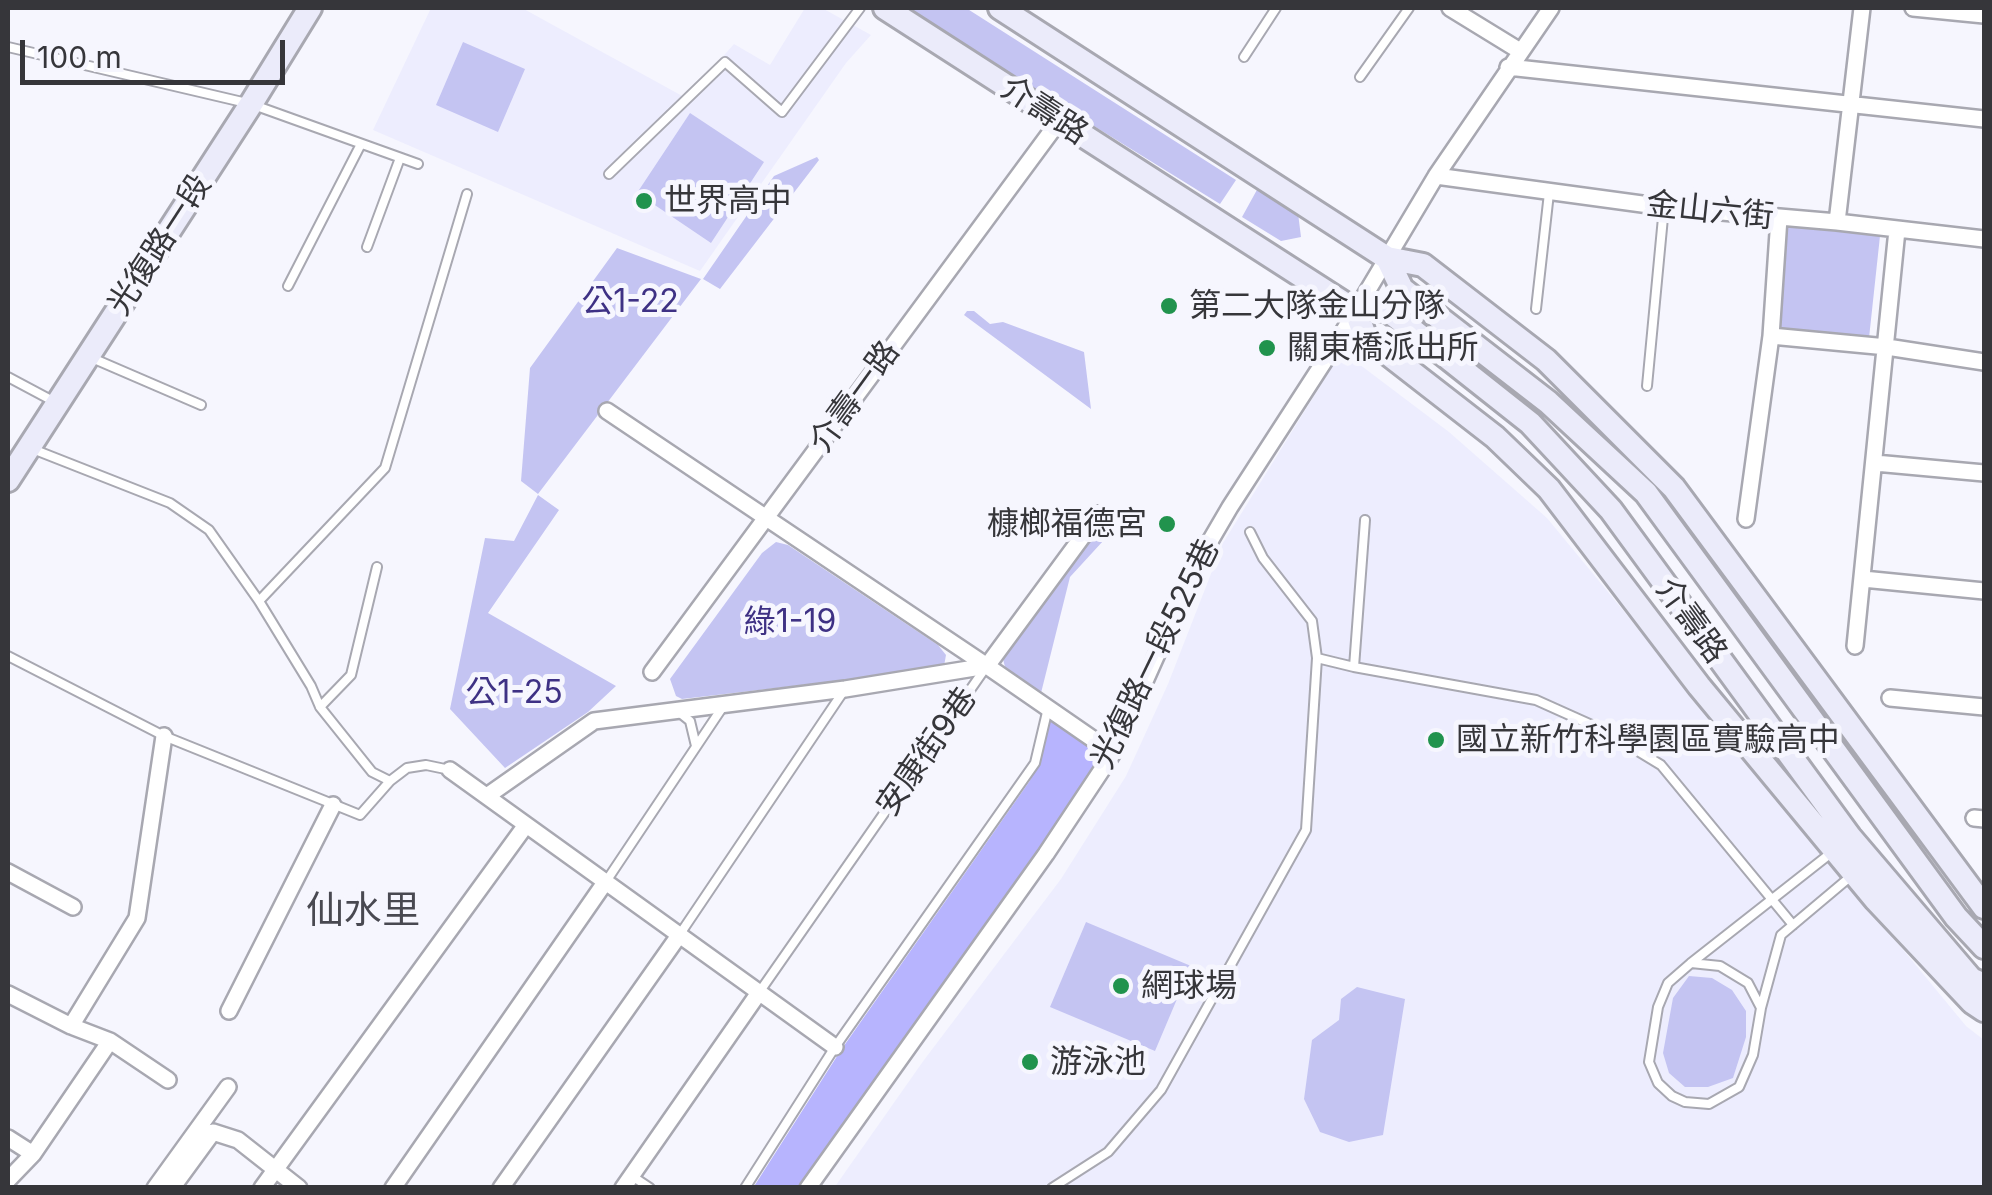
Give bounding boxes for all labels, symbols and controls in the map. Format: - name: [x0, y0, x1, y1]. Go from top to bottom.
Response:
- scale bar: [25, 20, 290, 82]
- text: 100 m: [37, 39, 122, 75]
- street label: 介壽路: [993, 69, 1095, 153]
- street label: 光復路一段: [100, 167, 220, 323]
- place label: 世界高中: [664, 182, 792, 220]
- street label: 金山六街: [1644, 185, 1776, 237]
- marker: 世界高中: [633, 190, 655, 212]
- park label: 公1-22: [581, 283, 679, 321]
- place label: 第二大隊金山分隊: [1189, 287, 1445, 325]
- marker: 第二大隊金山分隊: [1158, 295, 1180, 317]
- place label: 關東橋派出所: [1287, 329, 1479, 367]
- street label: 介壽一路: [802, 334, 908, 460]
- marker: 關東橋派出所: [1256, 337, 1278, 359]
- place label: 槺榔福德宮: [987, 505, 1147, 543]
- marker: 槺榔福德宮: [1156, 513, 1178, 535]
- street label: 光復路一段525巷: [1084, 533, 1228, 775]
- street label: 介壽路: [1647, 571, 1735, 671]
- park label: 綠1-19: [744, 603, 836, 641]
- park label: 公1-25: [465, 674, 563, 712]
- street label: 安康街9巷: [869, 680, 985, 824]
- place label: 國立新竹科學園區實驗高中: [1456, 721, 1840, 759]
- marker: 國立新竹科學園區實驗高中: [1425, 729, 1447, 751]
- district label: 仙水里: [306, 889, 420, 935]
- place label: 網球場: [1141, 967, 1237, 1005]
- marker: 網球場: [1110, 975, 1132, 997]
- place label: 游泳池: [1050, 1043, 1146, 1081]
- marker: 游泳池: [1019, 1051, 1041, 1073]

